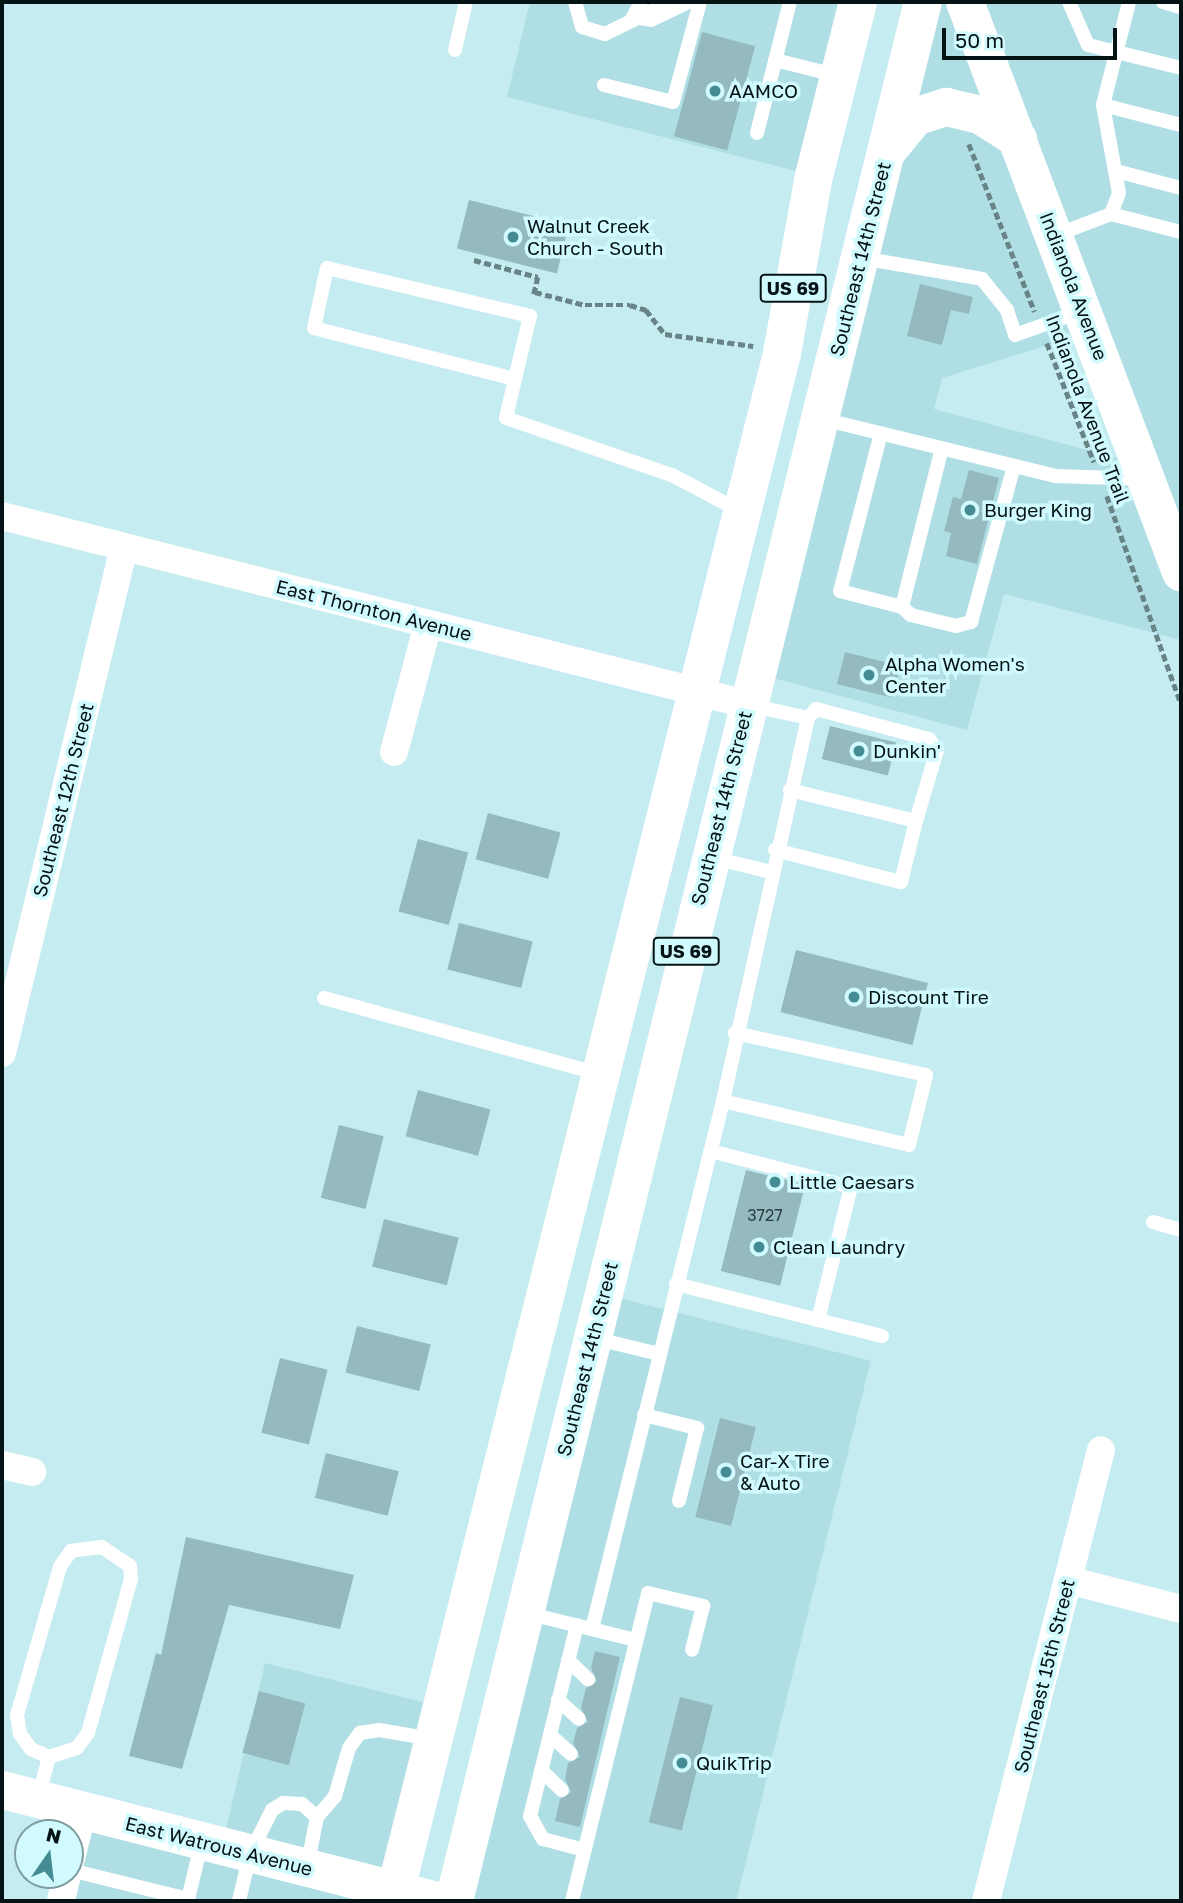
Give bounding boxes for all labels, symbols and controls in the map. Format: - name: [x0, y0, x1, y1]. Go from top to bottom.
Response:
- scale bar: [945, 14, 1120, 58]
- text: 50 m: [955, 27, 1004, 53]
- place label: AAMCO: [729, 80, 798, 102]
- marker: AAMCO: [707, 83, 723, 99]
- street label: Southeast 14th Street: [825, 159, 895, 359]
- street label: Indianola Avenue: [1035, 209, 1113, 363]
- place label: Walnut Creek Church - South: [527, 215, 663, 259]
- marker: Walnut Creek Church - South: [505, 229, 521, 245]
- road number: US 69: [758, 274, 828, 302]
- street label: Indianola Avenue Trail: [1041, 311, 1135, 507]
- place label: Burger King: [984, 499, 1092, 521]
- marker: Burger King: [962, 502, 978, 518]
- street label: East Thornton Avenue: [274, 575, 474, 645]
- place label: Alpha Women's Center: [885, 653, 1025, 697]
- marker: Alpha Women's Center: [859, 665, 879, 685]
- street label: Southeast 12th Street: [28, 701, 98, 899]
- street label: Southeast 14th Street: [686, 708, 756, 908]
- place label: Dunkin': [873, 740, 941, 762]
- marker: Dunkin': [851, 743, 867, 759]
- road number: US 69: [651, 936, 721, 966]
- place label: Discount Tire: [868, 986, 989, 1008]
- marker: Discount Tire: [846, 989, 862, 1005]
- place label: Little Caesars: [789, 1171, 915, 1193]
- marker: Little Caesars: [767, 1174, 783, 1190]
- house number: 3727: [747, 1205, 783, 1225]
- place label: Clean Laundry: [773, 1236, 905, 1258]
- marker: Clean Laundry: [751, 1239, 767, 1255]
- street label: Southeast 14th Street: [552, 1259, 622, 1459]
- place label: Car-X Tire & Auto: [740, 1450, 830, 1494]
- marker: Car-X Tire & Auto: [718, 1464, 734, 1480]
- street label: Southeast 15th Street: [1009, 1577, 1079, 1775]
- place label: QuikTrip: [696, 1752, 772, 1774]
- marker: QuikTrip: [674, 1755, 690, 1771]
- street label: East Watrous Avenue: [123, 1812, 315, 1880]
- north arrow: [14, 1819, 84, 1889]
- text: N: [44, 1822, 64, 1848]

